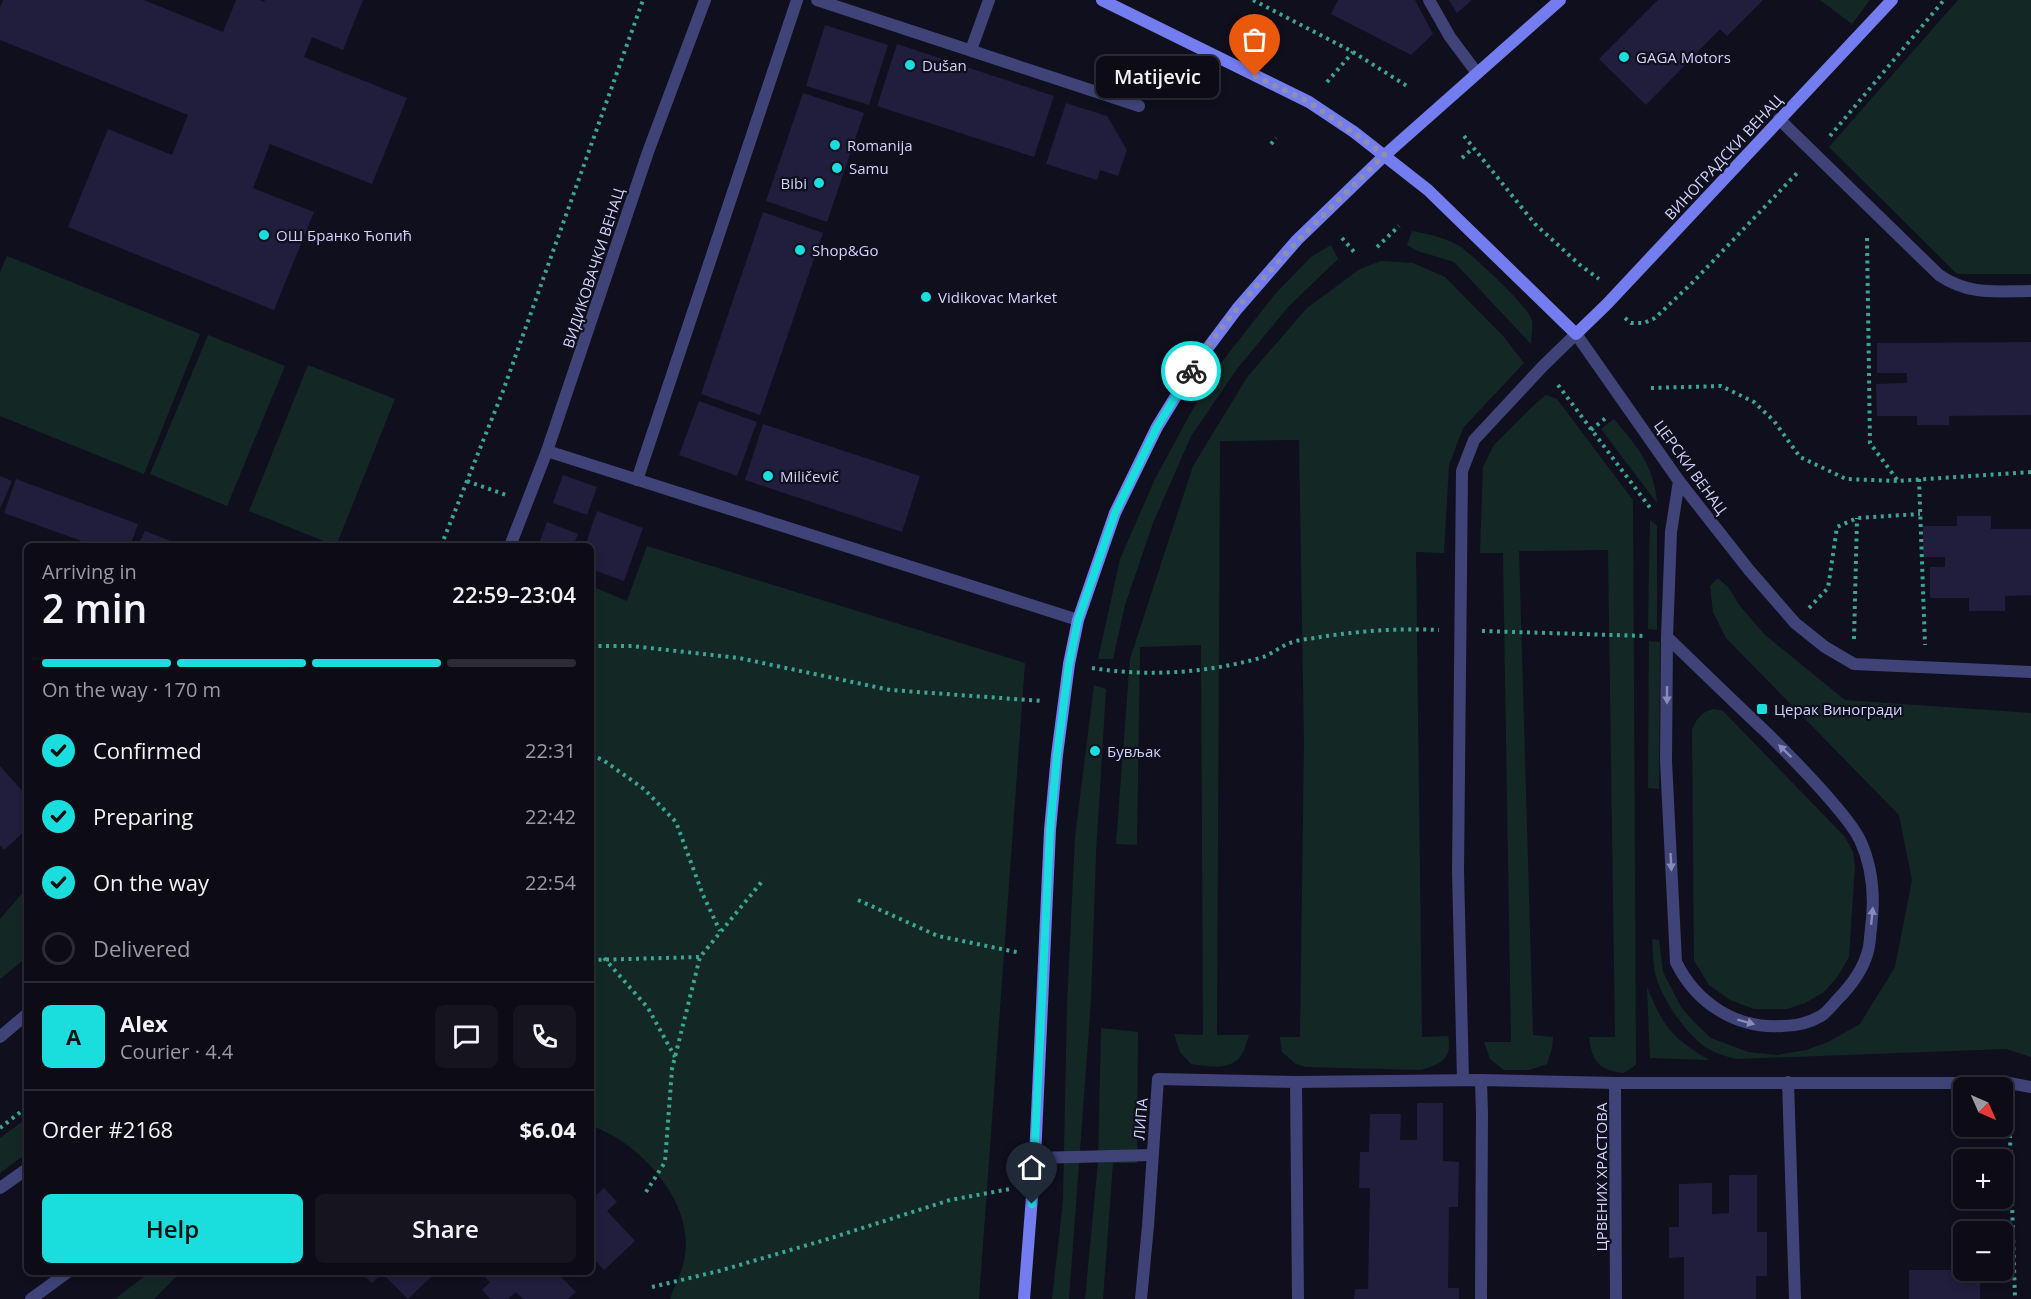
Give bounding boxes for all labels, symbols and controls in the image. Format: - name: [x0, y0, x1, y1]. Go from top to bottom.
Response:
- pin: [1229, 14, 1280, 76]
- icon: bag: [1238, 23, 1271, 56]
- place label: GAGA Motors: [1636, 47, 1731, 67]
- marker: GAGA Motors: [1617, 50, 1631, 64]
- place label: Dušan: [922, 55, 967, 75]
- callout: Matijevic: [1096, 55, 1219, 97]
- marker: Dušan: [903, 58, 917, 72]
- text: Matijevic: [1114, 63, 1201, 90]
- street label: ВИНОГРАДСКИ ВЕНАЦ: [1660, 90, 1786, 224]
- place label: Romanija: [847, 135, 913, 155]
- marker: Romanija: [828, 138, 842, 152]
- place label: Samu: [849, 158, 889, 178]
- marker: Samu: [830, 161, 844, 175]
- place label: Bibi: [781, 173, 807, 193]
- marker: Bibi: [812, 176, 826, 190]
- street label: ВИДИКОВАЧКИ ВЕНАЦ: [558, 185, 628, 351]
- place label: ОШ Бранко Ћопић: [276, 225, 412, 245]
- marker: ОШ Бранко Ћопић: [257, 228, 271, 242]
- place label: Shop&Go: [812, 240, 878, 260]
- marker: Shop&Go: [793, 243, 807, 257]
- place label: Vidikovac Market: [938, 287, 1057, 307]
- marker: Vidikovac Market: [919, 290, 933, 304]
- courier: [1161, 341, 1221, 401]
- icon: bike: [1175, 355, 1208, 388]
- street label: ЦЕРСКИ ВЕНАЦ: [1650, 416, 1732, 518]
- place label: Miličevič: [780, 466, 839, 486]
- marker: Miličevič: [761, 469, 775, 483]
- text: Arriving in: [42, 558, 137, 585]
- text: 22:59–23:04: [452, 579, 576, 609]
- text: 2 min: [42, 581, 147, 634]
- text: On the way · 170 m: [42, 676, 221, 703]
- one-way arrow: [1662, 686, 1672, 705]
- place label: Церак Виногради: [1774, 699, 1903, 719]
- marker: Церак Виногради: [1755, 702, 1769, 716]
- icon: check: [42, 734, 75, 767]
- text: Confirmed: [93, 735, 202, 765]
- text: 22:31: [525, 737, 576, 764]
- place label: Бувљак: [1107, 741, 1161, 761]
- marker: Бувљак: [1088, 744, 1102, 758]
- one-way arrow: [1778, 744, 1792, 758]
- icon: check: [42, 800, 75, 833]
- text: Preparing: [93, 801, 193, 831]
- text: 22:42: [525, 803, 576, 830]
- one-way arrow: [1667, 853, 1676, 872]
- icon: check: [42, 866, 75, 899]
- text: On the way: [93, 867, 209, 897]
- text: 22:54: [525, 869, 576, 896]
- one-way arrow: [1868, 906, 1877, 925]
- text: Delivered: [93, 933, 191, 963]
- button: chat: [435, 1005, 498, 1068]
- button: phone: [513, 1005, 576, 1068]
- text: Alex: [120, 1008, 168, 1038]
- one-way arrow: [1737, 1018, 1755, 1027]
- text: A: [66, 1021, 81, 1051]
- text: Courier · 4.4: [120, 1038, 233, 1065]
- north arrow: [1953, 1077, 2013, 1137]
- map controls: [1953, 1077, 2013, 1281]
- street label: ЛИПА: [1128, 1097, 1152, 1141]
- street label: ЦРВЕНИХ ХРАСТОВА: [1591, 1102, 1611, 1251]
- text: Order #2168: [42, 1114, 173, 1144]
- text: $6.04: [519, 1114, 576, 1144]
- pin: [1006, 1142, 1057, 1204]
- button: +: [1953, 1149, 2013, 1209]
- icon: home: [1015, 1151, 1048, 1184]
- button: Help: [42, 1194, 303, 1263]
- button: Share: [315, 1194, 576, 1263]
- button: −: [1953, 1221, 2013, 1281]

